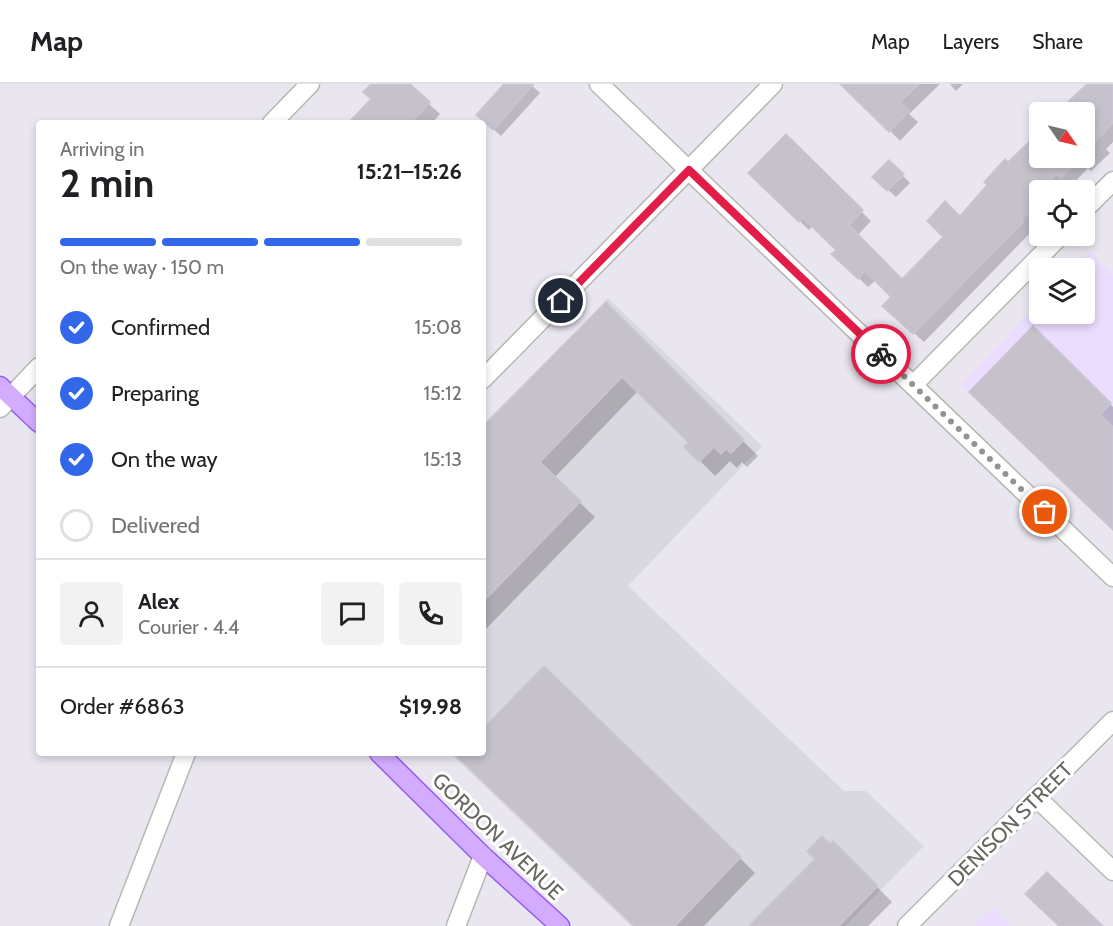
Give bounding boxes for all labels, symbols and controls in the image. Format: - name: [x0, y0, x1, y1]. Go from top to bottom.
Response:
- text: Map: [30, 24, 83, 58]
- text: Map: [871, 29, 910, 54]
- text: Layers: [943, 29, 999, 54]
- text: Share: [1032, 29, 1083, 54]
- north arrow: [1029, 102, 1095, 168]
- map controls: [1029, 102, 1095, 324]
- text: Arriving in: [60, 137, 144, 161]
- text: 15:21–15:26: [357, 158, 462, 185]
- text: 2 min: [60, 159, 154, 207]
- button: locate: [1029, 180, 1095, 246]
- text: On the way · 150 m: [60, 255, 224, 279]
- button: layers: [1029, 258, 1095, 324]
- pin: [535, 275, 586, 326]
- icon: home: [544, 284, 577, 317]
- icon: check: [60, 311, 93, 344]
- text: Confirmed: [111, 314, 210, 341]
- text: 15:08: [414, 315, 462, 339]
- courier: [851, 324, 911, 384]
- icon: bike: [865, 338, 898, 371]
- icon: check: [60, 377, 93, 410]
- text: Preparing: [111, 380, 199, 407]
- text: 15:12: [424, 381, 462, 405]
- icon: check: [60, 443, 93, 476]
- text: On the way: [111, 446, 218, 473]
- text: 15:13: [423, 447, 462, 471]
- pin: [1019, 486, 1070, 537]
- icon: bag: [1028, 495, 1061, 528]
- text: Delivered: [111, 512, 200, 539]
- button: person: [60, 582, 123, 645]
- button: chat: [321, 582, 384, 645]
- button: phone: [399, 582, 462, 645]
- text: Alex: [138, 588, 179, 615]
- text: Courier · 4.4: [138, 615, 239, 639]
- text: Order #6863: [60, 693, 185, 720]
- text: $19.98: [399, 693, 462, 720]
- street label: DENISON STREET: [943, 757, 1077, 891]
- street label: GORDON AVENUE: [427, 767, 569, 905]

